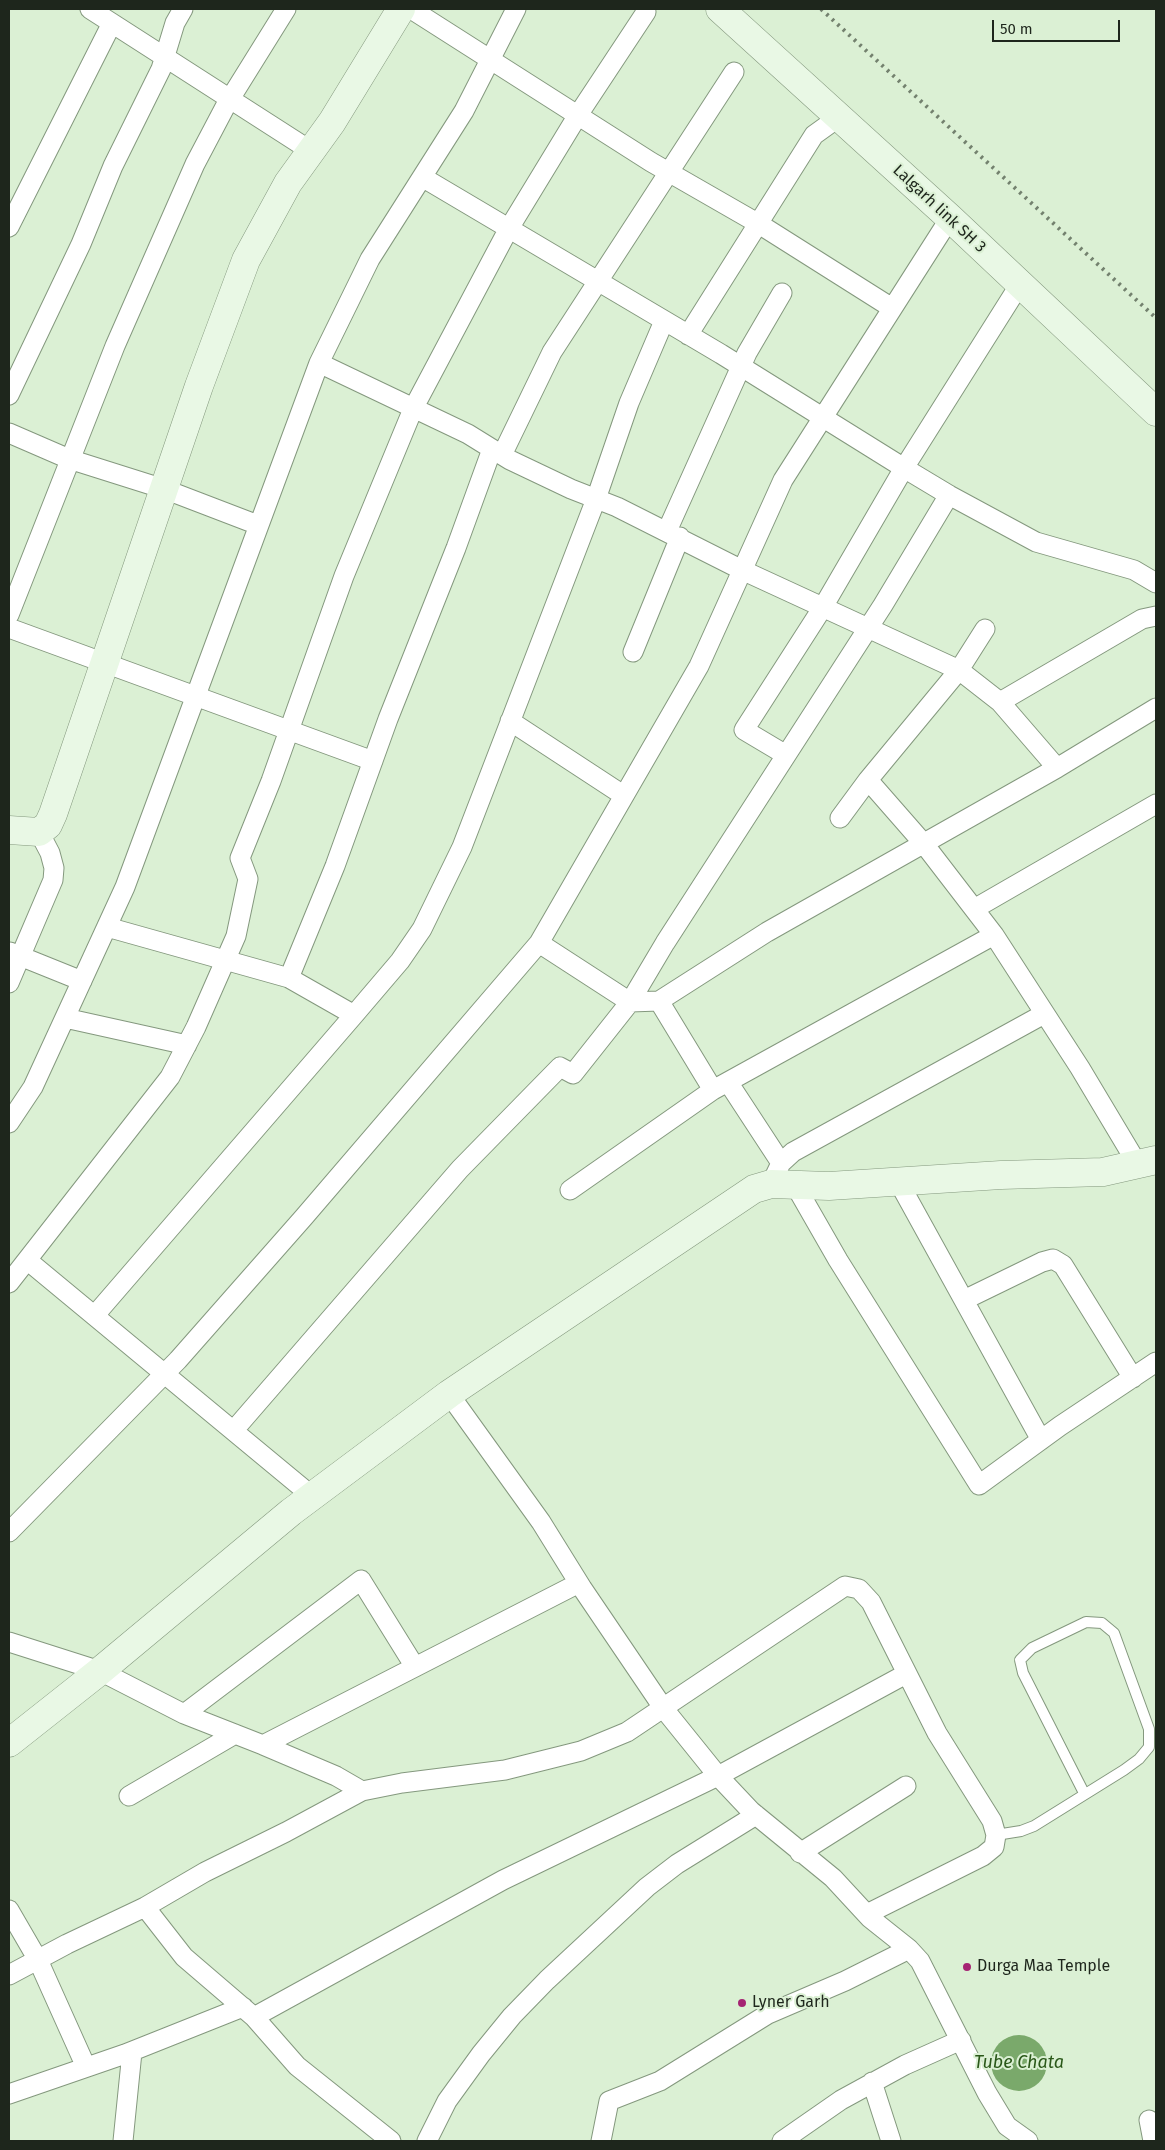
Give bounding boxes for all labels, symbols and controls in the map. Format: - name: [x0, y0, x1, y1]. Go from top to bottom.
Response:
- scale bar: [995, 10, 1122, 42]
- text: 50 m: [1000, 20, 1033, 38]
- street label: Lalgarh link SH 3: [888, 161, 990, 257]
- place label: Durga Maa Temple: [977, 1957, 1110, 1977]
- marker: Durga Maa Temple: [961, 1961, 973, 1973]
- place label: Lyner Garh: [752, 1993, 830, 2013]
- marker: Lyner Garh: [736, 1997, 748, 2009]
- water label: Tube Chata: [974, 2052, 1064, 2074]

